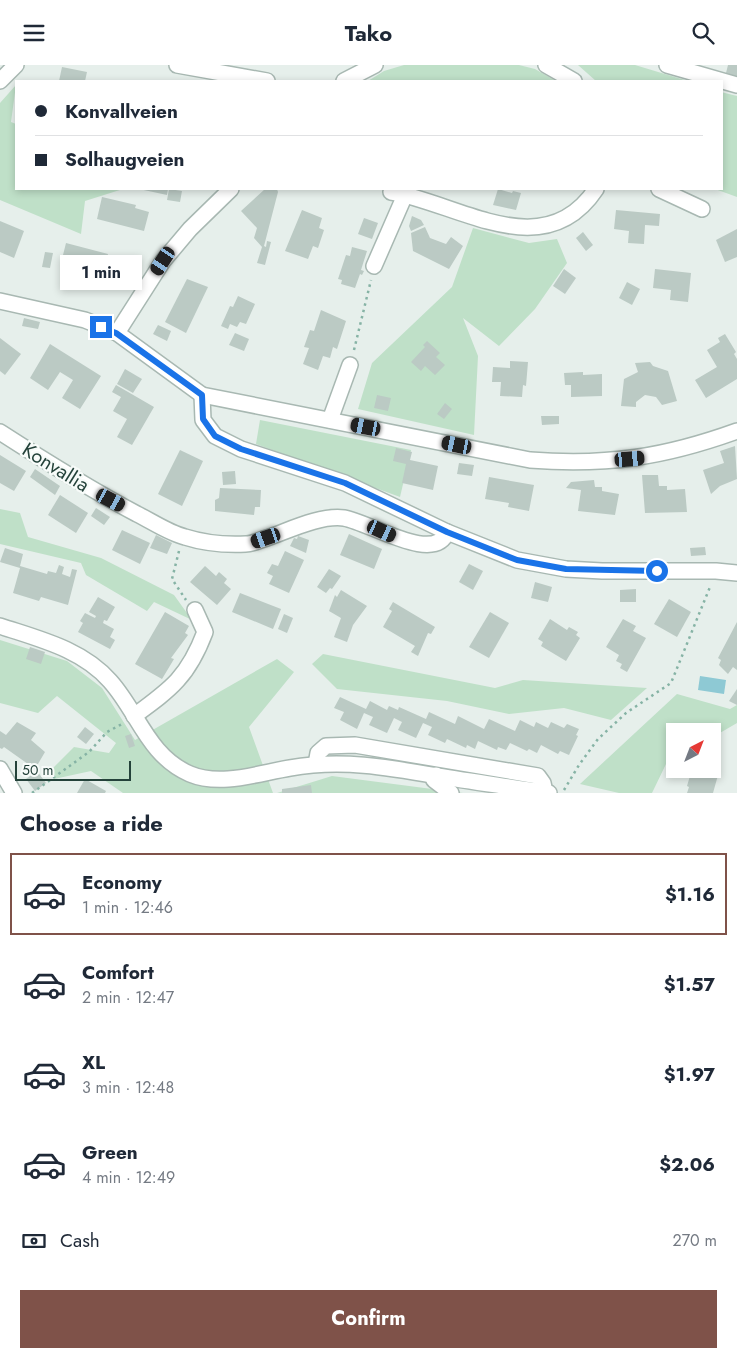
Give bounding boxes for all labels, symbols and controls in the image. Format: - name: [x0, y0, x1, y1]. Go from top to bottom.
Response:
- text: Tako: [345, 17, 392, 49]
- icon: menu: [20, 19, 48, 47]
- icon: search: [689, 19, 717, 47]
- text: Konvallveien: [65, 98, 178, 125]
- text: Solhaugveien: [65, 146, 184, 173]
- car: [148, 244, 177, 278]
- callout: 1 min: [60, 255, 142, 289]
- text: 1 min: [81, 261, 121, 284]
- route end: [90, 316, 112, 338]
- car: [349, 417, 382, 437]
- street label: Konvallia: [16, 435, 95, 499]
- car: [440, 435, 473, 455]
- car: [614, 450, 645, 468]
- car: [94, 486, 127, 514]
- car: [365, 518, 398, 544]
- car: [249, 526, 282, 550]
- route start: [646, 560, 668, 582]
- north arrow: [666, 723, 721, 777]
- map controls: [666, 723, 721, 778]
- scale bar: [15, 758, 131, 781]
- text: 50 m: [22, 760, 53, 780]
- text: Choose a ride: [20, 807, 163, 839]
- text: Economy: [82, 869, 162, 896]
- icon: car: [22, 872, 67, 917]
- text: $1.16: [665, 881, 715, 908]
- text: 1 min · 12:46: [82, 896, 173, 919]
- text: Comfort: [82, 959, 154, 986]
- icon: car: [22, 962, 67, 1007]
- text: $1.57: [664, 971, 715, 998]
- text: 2 min · 12:47: [82, 986, 174, 1009]
- text: XL: [82, 1049, 105, 1076]
- icon: car: [22, 1052, 67, 1097]
- text: $1.97: [664, 1061, 715, 1088]
- text: 3 min · 12:48: [82, 1076, 174, 1099]
- text: Green: [82, 1139, 138, 1166]
- icon: car: [22, 1142, 67, 1187]
- text: $2.06: [659, 1151, 715, 1178]
- text: 4 min · 12:49: [82, 1166, 175, 1189]
- icon: cash: [20, 1227, 48, 1255]
- text: Cash: [60, 1227, 100, 1254]
- text: 270 m: [673, 1229, 717, 1252]
- button: Confirm: [20, 1290, 717, 1348]

